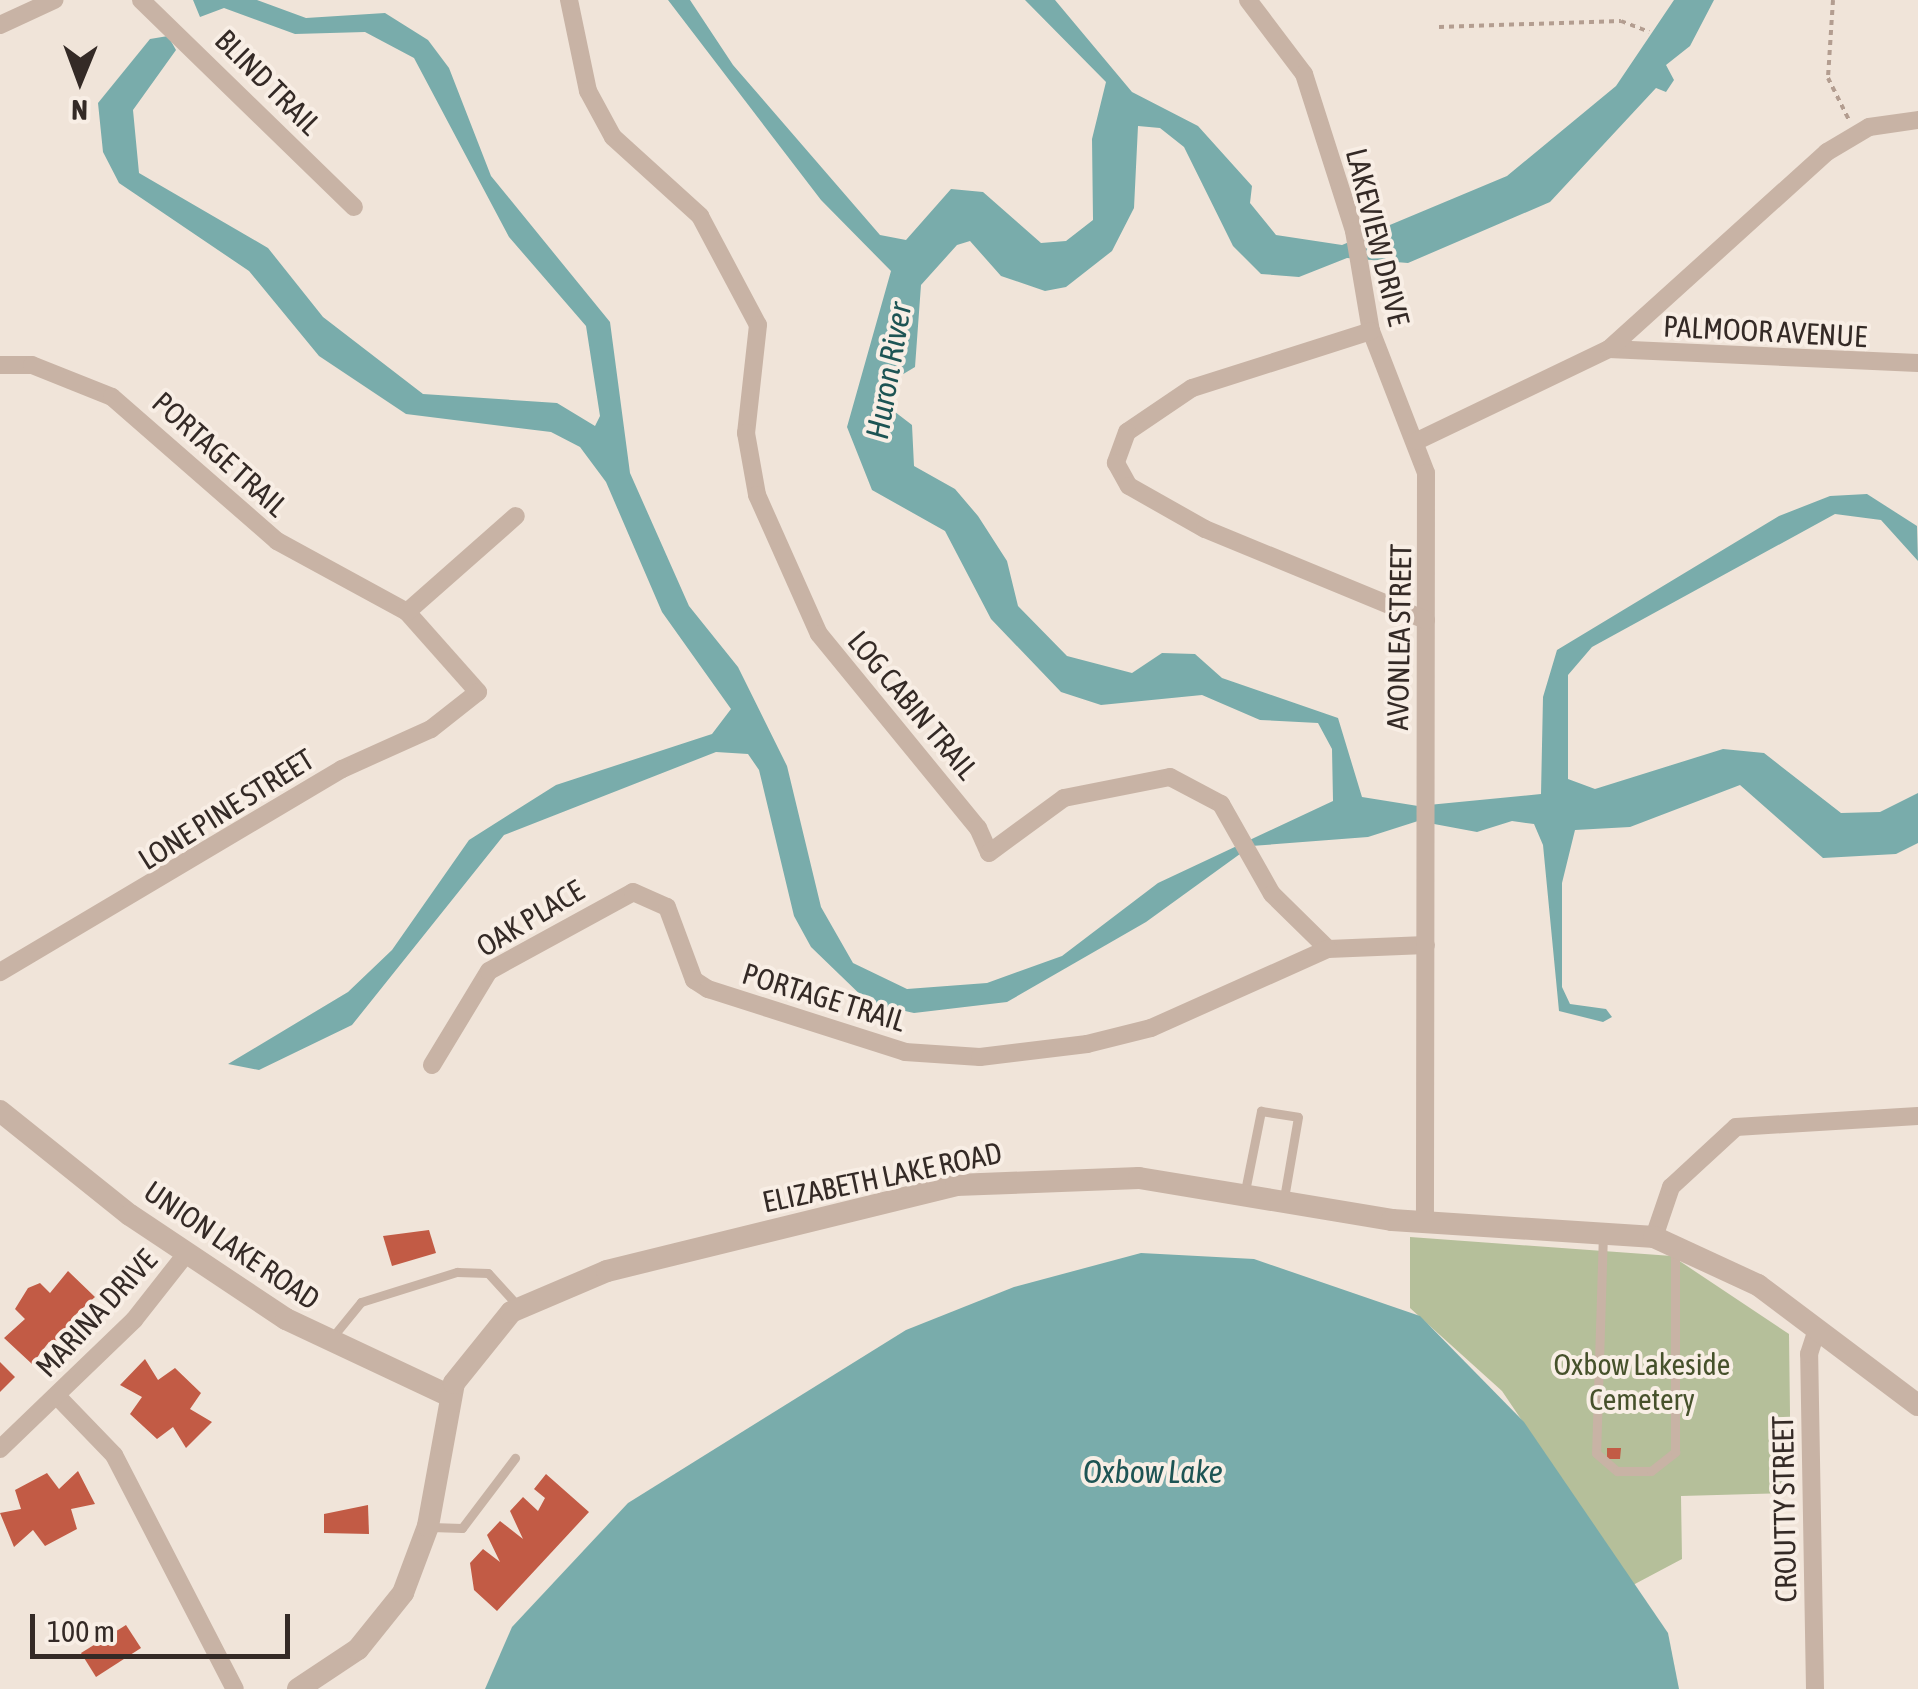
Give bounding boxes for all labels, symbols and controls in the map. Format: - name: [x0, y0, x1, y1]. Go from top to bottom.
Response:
- street label: BLIND TRAIL: [208, 22, 328, 142]
- north arrow: [30, 30, 130, 130]
- text: N: [71, 94, 88, 126]
- street label: LAKEVIEW DRIVE: [1339, 144, 1417, 330]
- water label: Huron River: [858, 300, 920, 442]
- street label: PALMOOR AVENUE: [1662, 308, 1868, 354]
- street label: PORTAGE TRAIL: [145, 384, 295, 524]
- street label: AVONLEA STREET: [1379, 543, 1419, 731]
- street label: LOG CABIN TRAIL: [841, 624, 985, 786]
- street label: LONE PINE STREET: [132, 741, 320, 877]
- street label: OAK PLACE: [470, 872, 590, 964]
- street label: PORTAGE TRAIL: [738, 955, 910, 1039]
- street label: ELIZABETH LAKE ROAD: [759, 1134, 1005, 1220]
- street label: UNION LAKE ROAD: [137, 1173, 327, 1317]
- street label: MARINA DRIVE: [28, 1242, 164, 1384]
- park label: Oxbow Lakeside Cemetery: [1554, 1346, 1730, 1416]
- street label: CROUTTY STREET: [1764, 1415, 1804, 1603]
- water label: Oxbow Lake: [1083, 1453, 1223, 1491]
- scale bar: [35, 1594, 295, 1656]
- text: 100 m: [47, 1614, 115, 1648]

